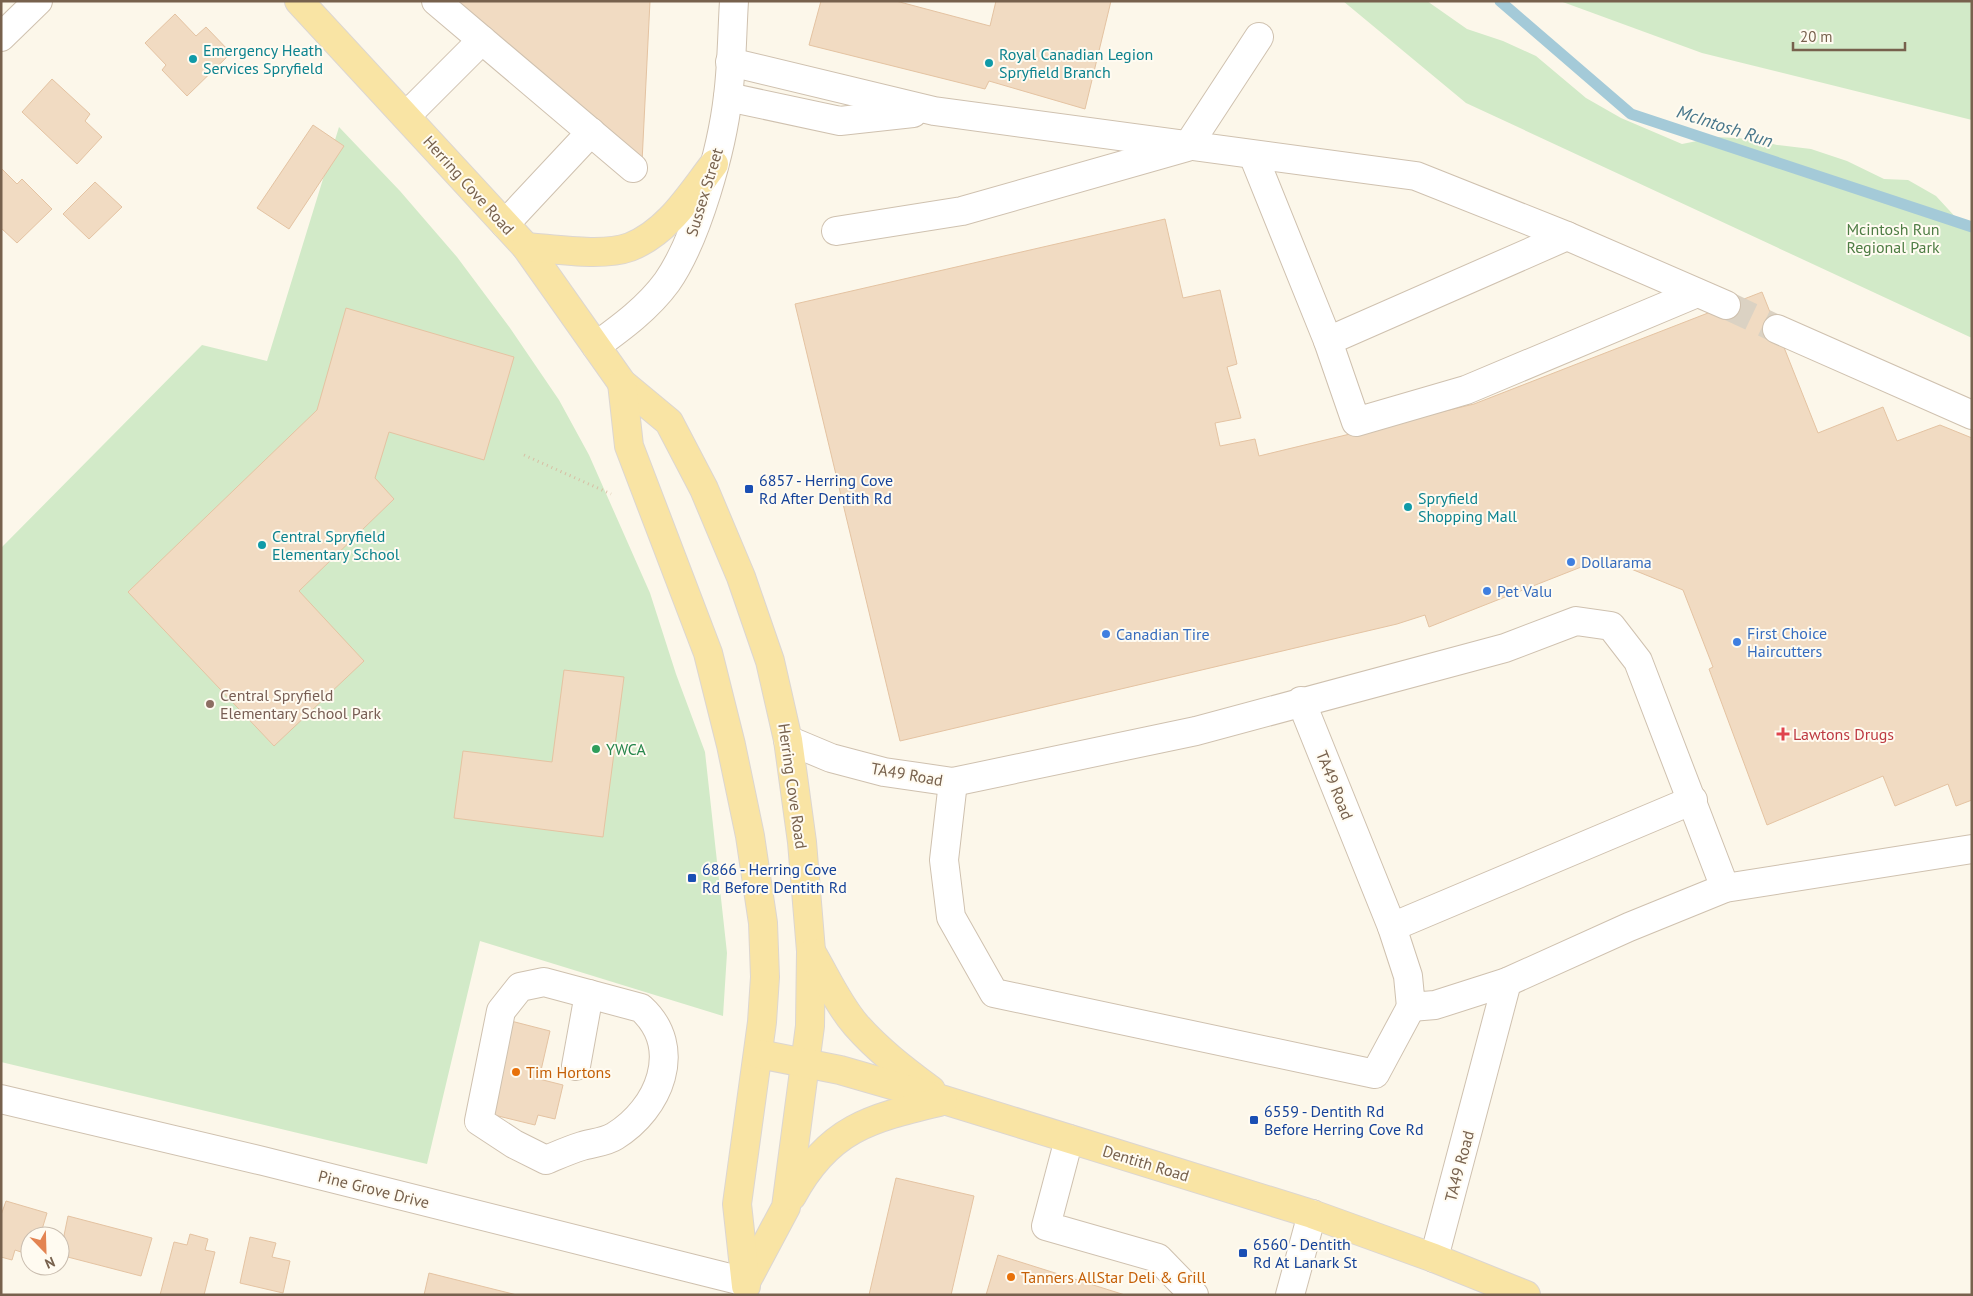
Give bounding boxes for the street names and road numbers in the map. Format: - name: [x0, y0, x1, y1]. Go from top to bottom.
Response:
- street label: Herring Cove Road: [419, 131, 519, 239]
- street label: Sussex Street: [681, 145, 727, 239]
- street label: Herring Cove Road: [774, 722, 812, 850]
- street label: TA49 Road: [1312, 748, 1358, 822]
- street label: TA49 Road: [869, 758, 945, 790]
- street label: TA49 Road: [1440, 1128, 1478, 1204]
- street label: Dentith Road: [1100, 1140, 1192, 1186]
- street label: Pine Grove Drive: [316, 1166, 432, 1212]

